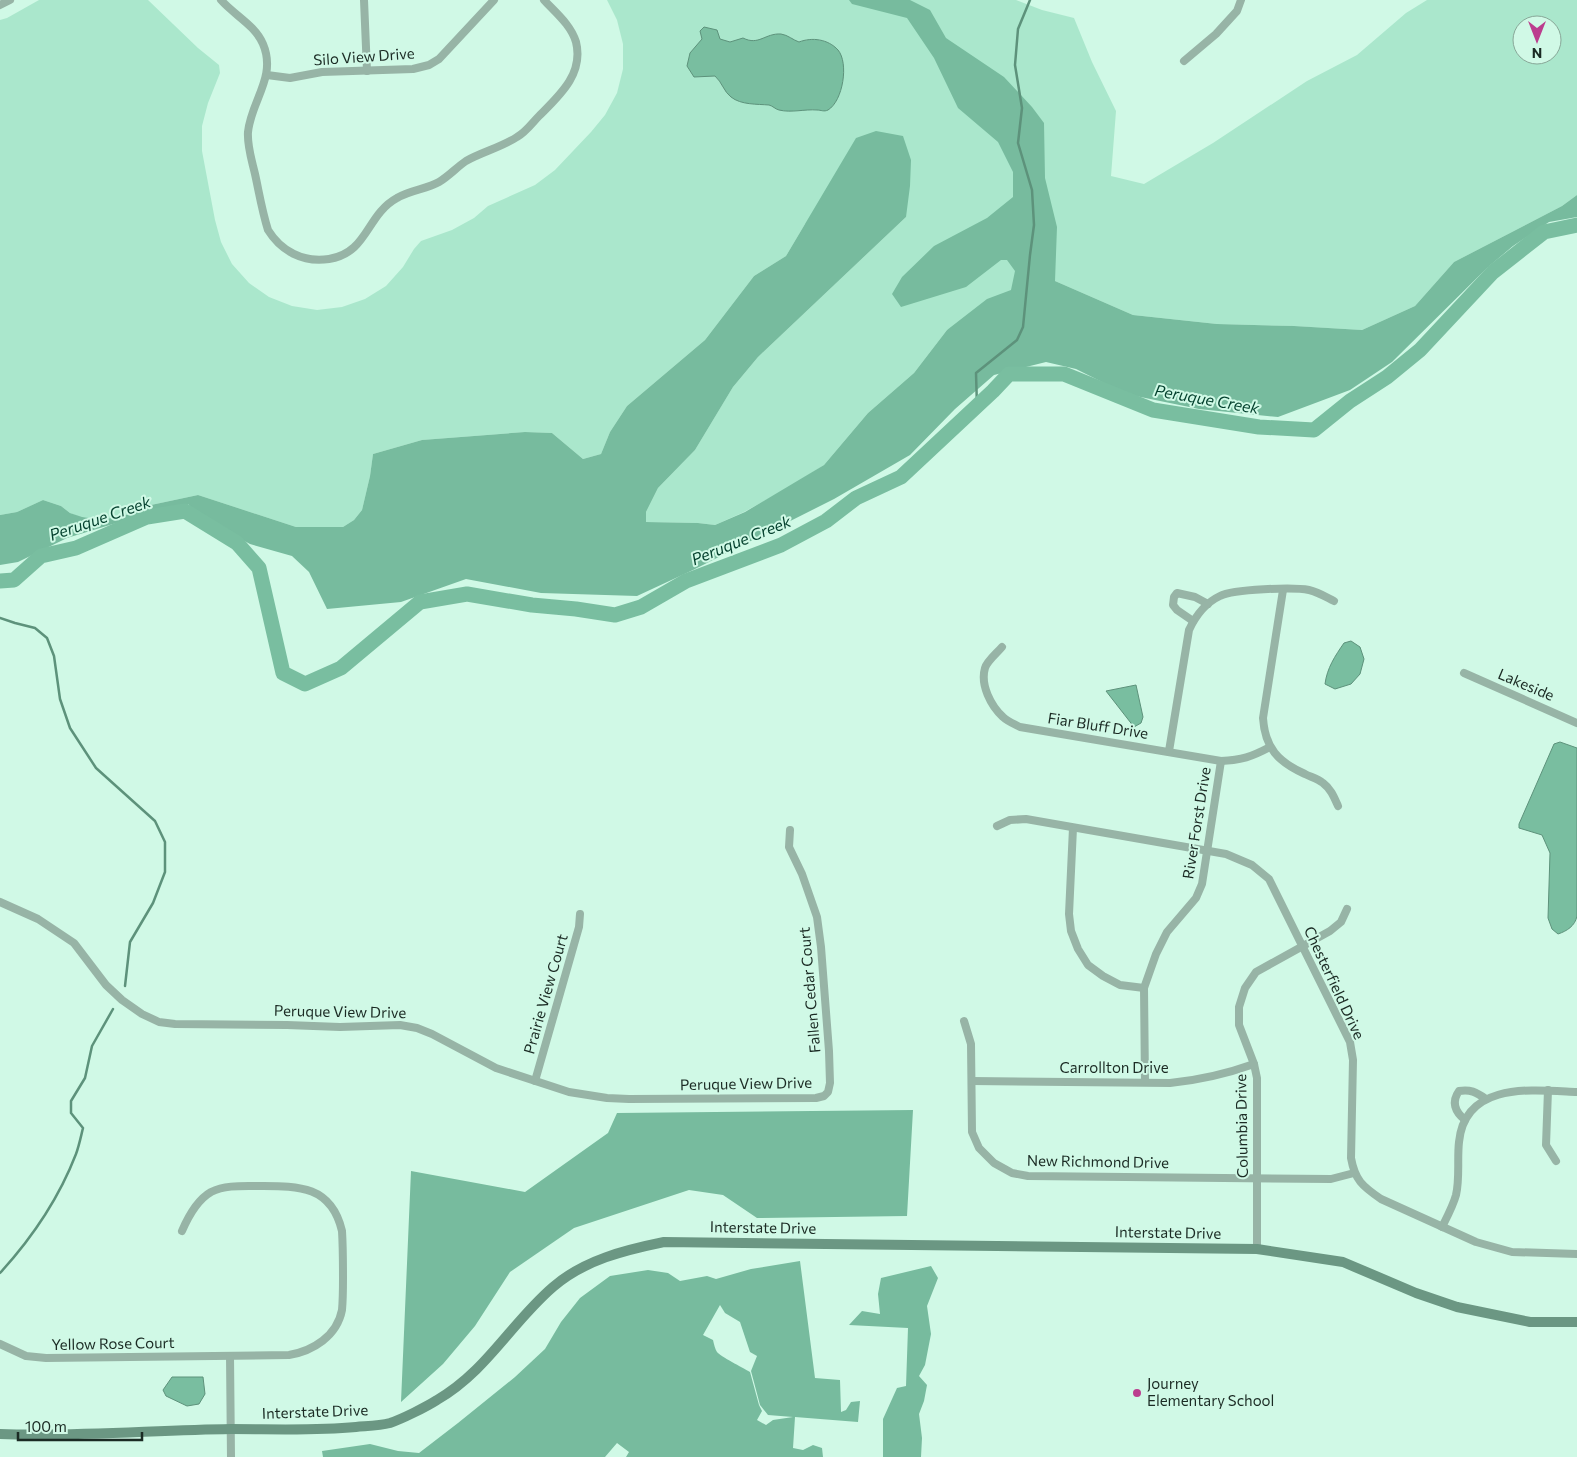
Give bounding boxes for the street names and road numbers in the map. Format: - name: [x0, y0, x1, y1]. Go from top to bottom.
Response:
- street label: Silo View Drive: [313, 43, 415, 69]
- street label: Lakeside: [1496, 664, 1557, 704]
- street label: Fiar Bluff Drive: [1047, 708, 1150, 742]
- street label: River Forst Drive: [1178, 765, 1214, 880]
- street label: Chesterfield Drive: [1301, 923, 1369, 1042]
- street label: Fallen Cedar Court: [795, 926, 823, 1054]
- street label: Prairie View Court: [519, 932, 571, 1056]
- street label: Peruque View Drive: [274, 1001, 406, 1021]
- street label: Carrollton Drive: [1059, 1058, 1169, 1076]
- street label: Peruque View Drive: [680, 1073, 812, 1093]
- street label: Columbia Drive: [1231, 1074, 1251, 1178]
- street label: New Richmond Drive: [1027, 1151, 1169, 1171]
- street label: Interstate Drive: [710, 1217, 816, 1237]
- street label: Interstate Drive: [1115, 1222, 1221, 1242]
- street label: Yellow Rose Court: [51, 1333, 175, 1353]
- street label: Interstate Drive: [262, 1400, 368, 1422]

